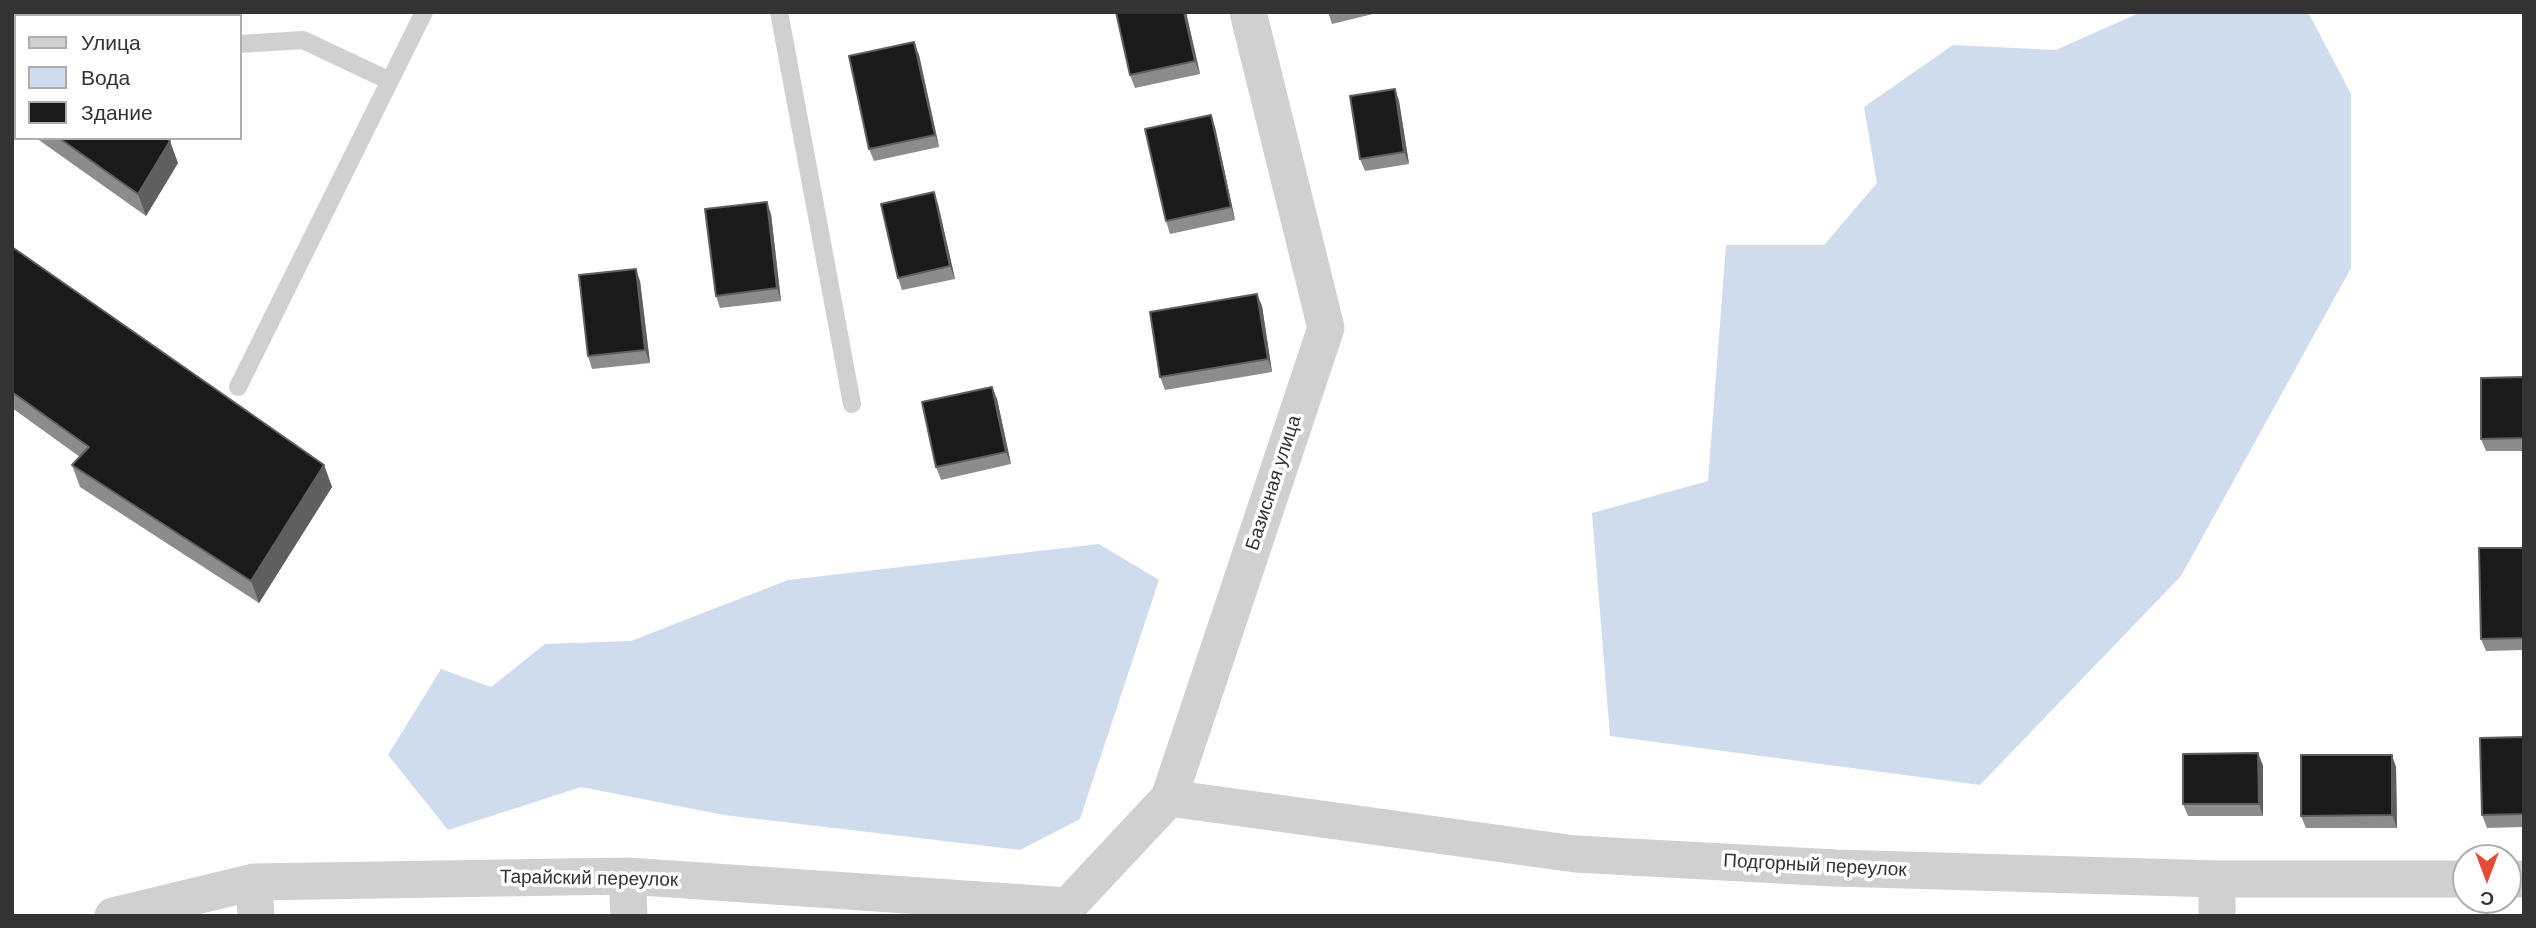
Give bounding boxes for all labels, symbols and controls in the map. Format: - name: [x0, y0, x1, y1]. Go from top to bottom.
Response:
- legend: [14, 14, 242, 140]
- text: Улица: [81, 31, 141, 54]
- text: Вода: [81, 66, 130, 89]
- text: Здание: [81, 101, 153, 124]
- street label: Базисная улица: [1241, 413, 1307, 553]
- north arrow: [2452, 844, 2522, 914]
- street label: Подгорный переулок: [1723, 850, 1907, 882]
- street label: Тарайский переулок: [500, 866, 678, 892]
- text: С: [2480, 888, 2494, 909]

